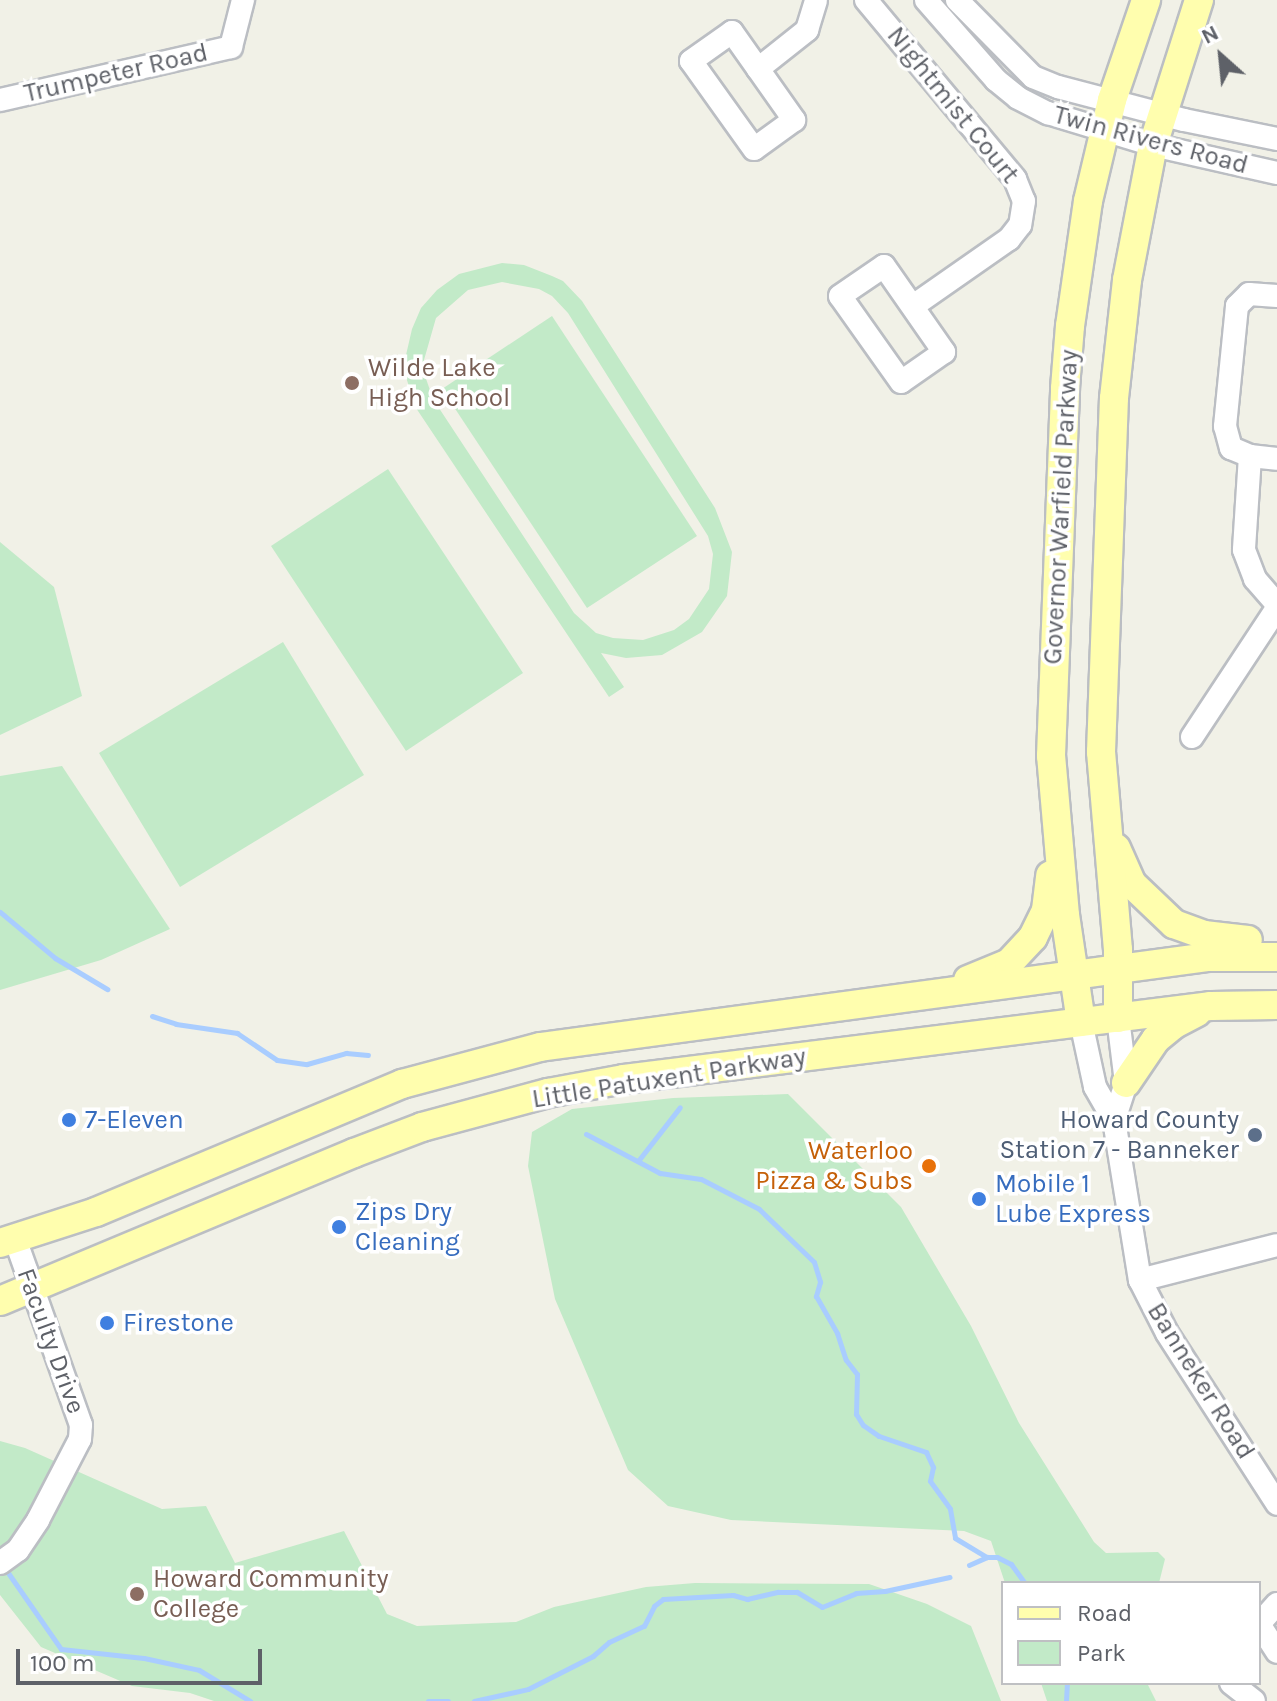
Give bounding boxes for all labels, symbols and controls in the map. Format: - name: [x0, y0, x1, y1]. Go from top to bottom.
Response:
- north arrow: [1181, 16, 1261, 96]
- text: N: [1197, 19, 1223, 50]
- street label: Nightmist Court: [880, 20, 1026, 190]
- street label: Trumpeter Road: [21, 37, 211, 109]
- street label: Twin Rivers Road: [1050, 99, 1252, 181]
- street label: Governor Warfield Parkway: [1037, 349, 1085, 665]
- place label: Wilde Lake High School: [368, 352, 510, 414]
- marker: Wilde Lake High School: [343, 374, 361, 392]
- street label: Little Patuxent Parkway: [530, 1041, 808, 1115]
- place label: 7-Eleven: [85, 1104, 184, 1136]
- place label: Howard County Station 7 - Banneker: [999, 1104, 1239, 1166]
- marker: 7-Eleven: [60, 1111, 78, 1129]
- marker: Howard County Station 7 - Banneker: [1246, 1126, 1264, 1144]
- place label: Waterloo Pizza & Subs: [755, 1135, 913, 1196]
- marker: Waterloo Pizza & Subs: [920, 1157, 938, 1175]
- place label: Mobile 1 Lube Express: [995, 1168, 1151, 1230]
- marker: Mobile 1 Lube Express: [970, 1190, 988, 1208]
- place label: Zips Dry Cleaning: [355, 1196, 460, 1258]
- marker: Zips Dry Cleaning: [330, 1218, 348, 1236]
- street label: Faculty Drive: [10, 1264, 92, 1418]
- street label: Banneker Road: [1140, 1297, 1262, 1465]
- place label: Firestone: [123, 1307, 234, 1339]
- marker: Firestone: [98, 1314, 116, 1332]
- place label: Howard Community College: [153, 1563, 389, 1624]
- legend: [1001, 1581, 1261, 1685]
- marker: Howard Community College: [128, 1585, 146, 1603]
- text: Road: [1077, 1599, 1132, 1627]
- scale bar: [20, 1633, 266, 1683]
- text: Park: [1077, 1639, 1126, 1667]
- text: 100 m: [30, 1649, 95, 1677]

